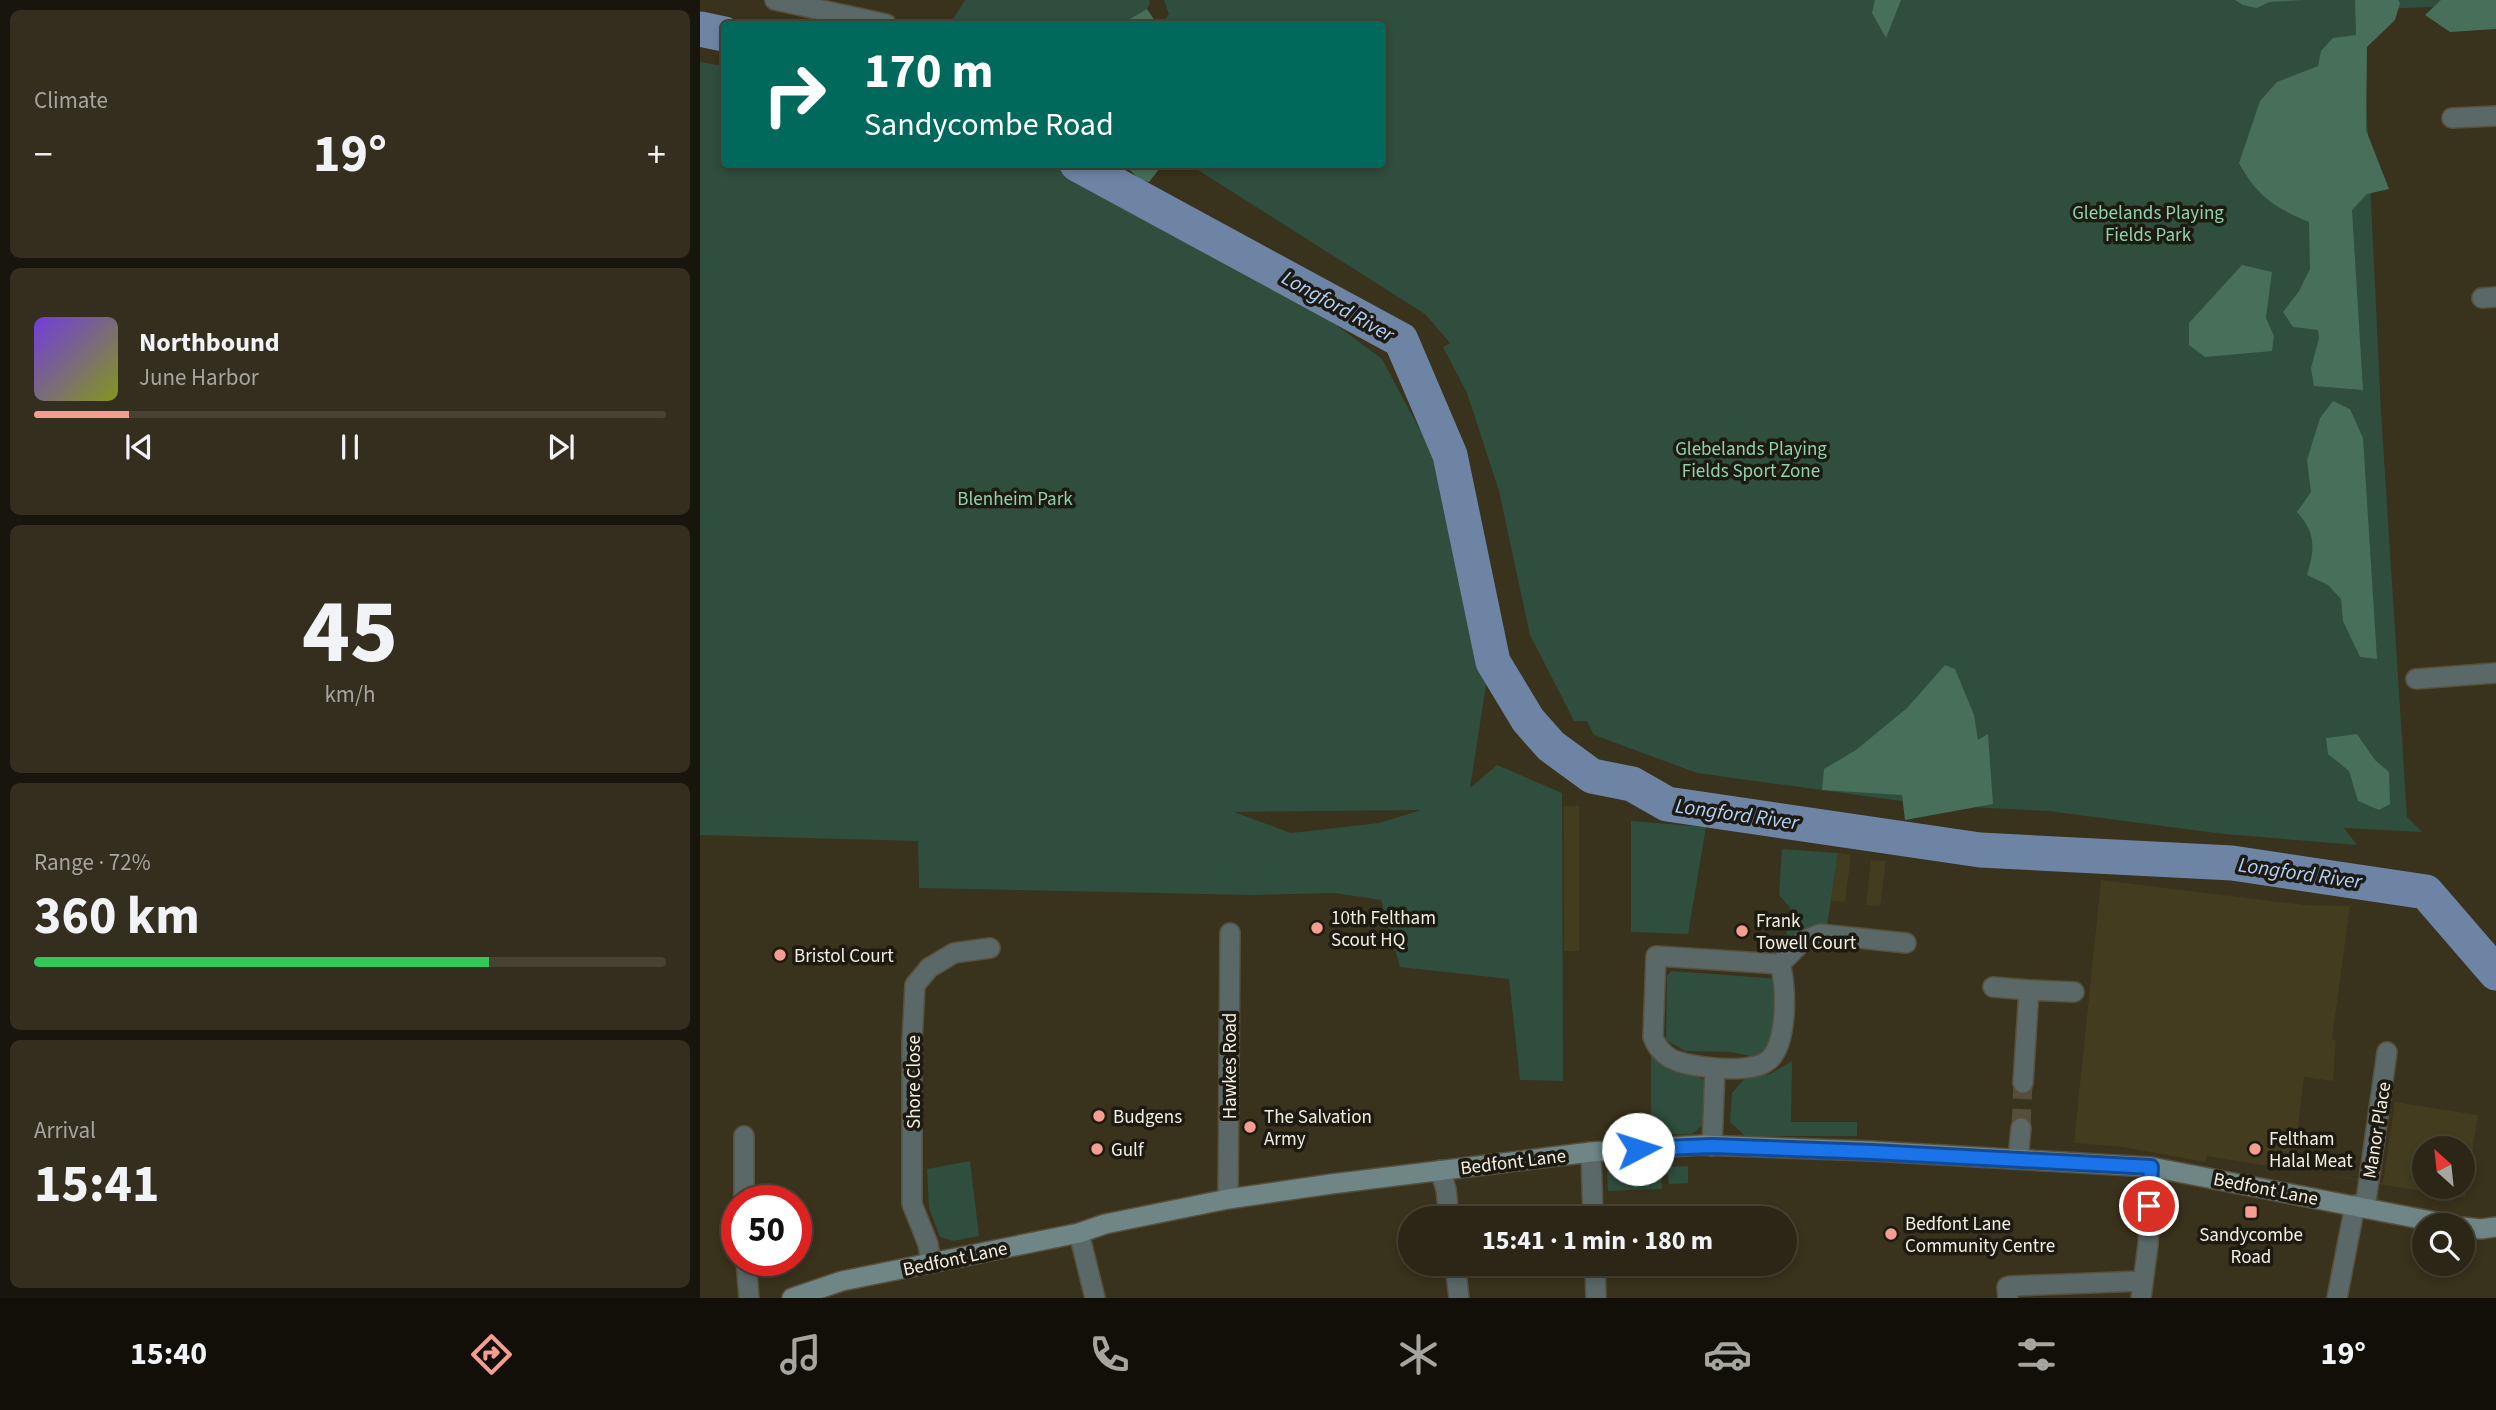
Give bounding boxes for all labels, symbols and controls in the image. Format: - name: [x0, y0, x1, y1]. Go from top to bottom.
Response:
- text: 170 m: [864, 37, 993, 107]
- icon: right: [749, 49, 840, 140]
- text: Climate: [34, 84, 108, 117]
- text: Sandycombe Road: [864, 102, 1114, 148]
- text: 19°: [313, 118, 387, 192]
- text: −: [34, 128, 53, 182]
- text: +: [647, 128, 666, 182]
- park label: Glebelands Playing Fields Park: [2072, 200, 2224, 249]
- water label: Longford River: [1276, 263, 1400, 350]
- text: Northbound: [139, 324, 280, 361]
- text: June Harbor: [139, 361, 259, 394]
- icon: previous: [120, 428, 158, 466]
- icon: pause: [331, 428, 369, 466]
- icon: next: [542, 428, 580, 466]
- park label: Glebelands Playing Fields Sport Zone: [1675, 436, 1827, 485]
- park label: Blenheim Park: [957, 486, 1073, 513]
- text: 45: [302, 568, 398, 697]
- text: km/h: [324, 678, 376, 711]
- water label: Longford River: [1673, 790, 1802, 838]
- text: Range · 72%: [34, 846, 151, 879]
- water label: Longford River: [2236, 849, 2365, 897]
- text: 360 km: [34, 880, 200, 954]
- place label: 10th Feltham Scout HQ: [1331, 905, 1436, 954]
- place label: Frank Towell Court: [1756, 908, 1857, 957]
- marker: 10th Feltham Scout HQ: [1309, 920, 1325, 936]
- marker: Frank Towell Court: [1734, 923, 1750, 939]
- place label: Bristol Court: [794, 943, 894, 970]
- marker: Bristol Court: [772, 947, 788, 963]
- street label: Hawkes Road: [1217, 1013, 1244, 1119]
- street label: Shore Close: [901, 1035, 928, 1129]
- street label: Manor Place: [2357, 1080, 2398, 1180]
- place label: Budgens: [1113, 1104, 1182, 1131]
- place label: The Salvation Army: [1264, 1104, 1372, 1153]
- marker: Budgens: [1091, 1108, 1107, 1124]
- position arrow: [1601, 1112, 1675, 1186]
- text: Arrival: [34, 1114, 96, 1147]
- marker: The Salvation Army: [1242, 1119, 1258, 1135]
- place label: Feltham Halal Meat: [2269, 1126, 2353, 1175]
- north arrow: [2412, 1136, 2474, 1199]
- map controls: [2412, 1136, 2475, 1276]
- place label: Gulf: [1111, 1137, 1145, 1164]
- marker: Gulf: [1089, 1141, 1105, 1157]
- marker: Feltham Halal Meat: [2247, 1141, 2263, 1157]
- street label: Bedfont Lane: [1459, 1143, 1567, 1182]
- text: 15:41: [34, 1148, 159, 1222]
- street label: Bedfont Lane: [2211, 1166, 2320, 1213]
- pin: [2119, 1176, 2179, 1236]
- speed limit sign: 50: [721, 1185, 812, 1276]
- icon: arrive: [2130, 1187, 2168, 1225]
- marker: Sandycombe Road: [2243, 1204, 2259, 1220]
- place label: Bedfont Lane Community Centre: [1905, 1211, 2055, 1260]
- button: search: [2412, 1213, 2475, 1276]
- text: 15:41 · 1 min · 180 m: [1482, 1222, 1713, 1259]
- place label: Sandycombe Road: [2199, 1222, 2303, 1271]
- marker: Bedfont Lane Community Centre: [1883, 1226, 1899, 1242]
- street label: Bedfont Lane: [901, 1235, 1010, 1284]
- icon: directions: [467, 1330, 516, 1379]
- icon: music: [776, 1330, 825, 1379]
- icon: phone: [1085, 1330, 1134, 1379]
- icon: climate: [1394, 1330, 1443, 1379]
- icon: car: [1703, 1330, 1752, 1379]
- icon: filters: [2012, 1330, 2061, 1379]
- text: 15:40: [130, 1331, 207, 1377]
- text: 19°: [2320, 1331, 2366, 1377]

